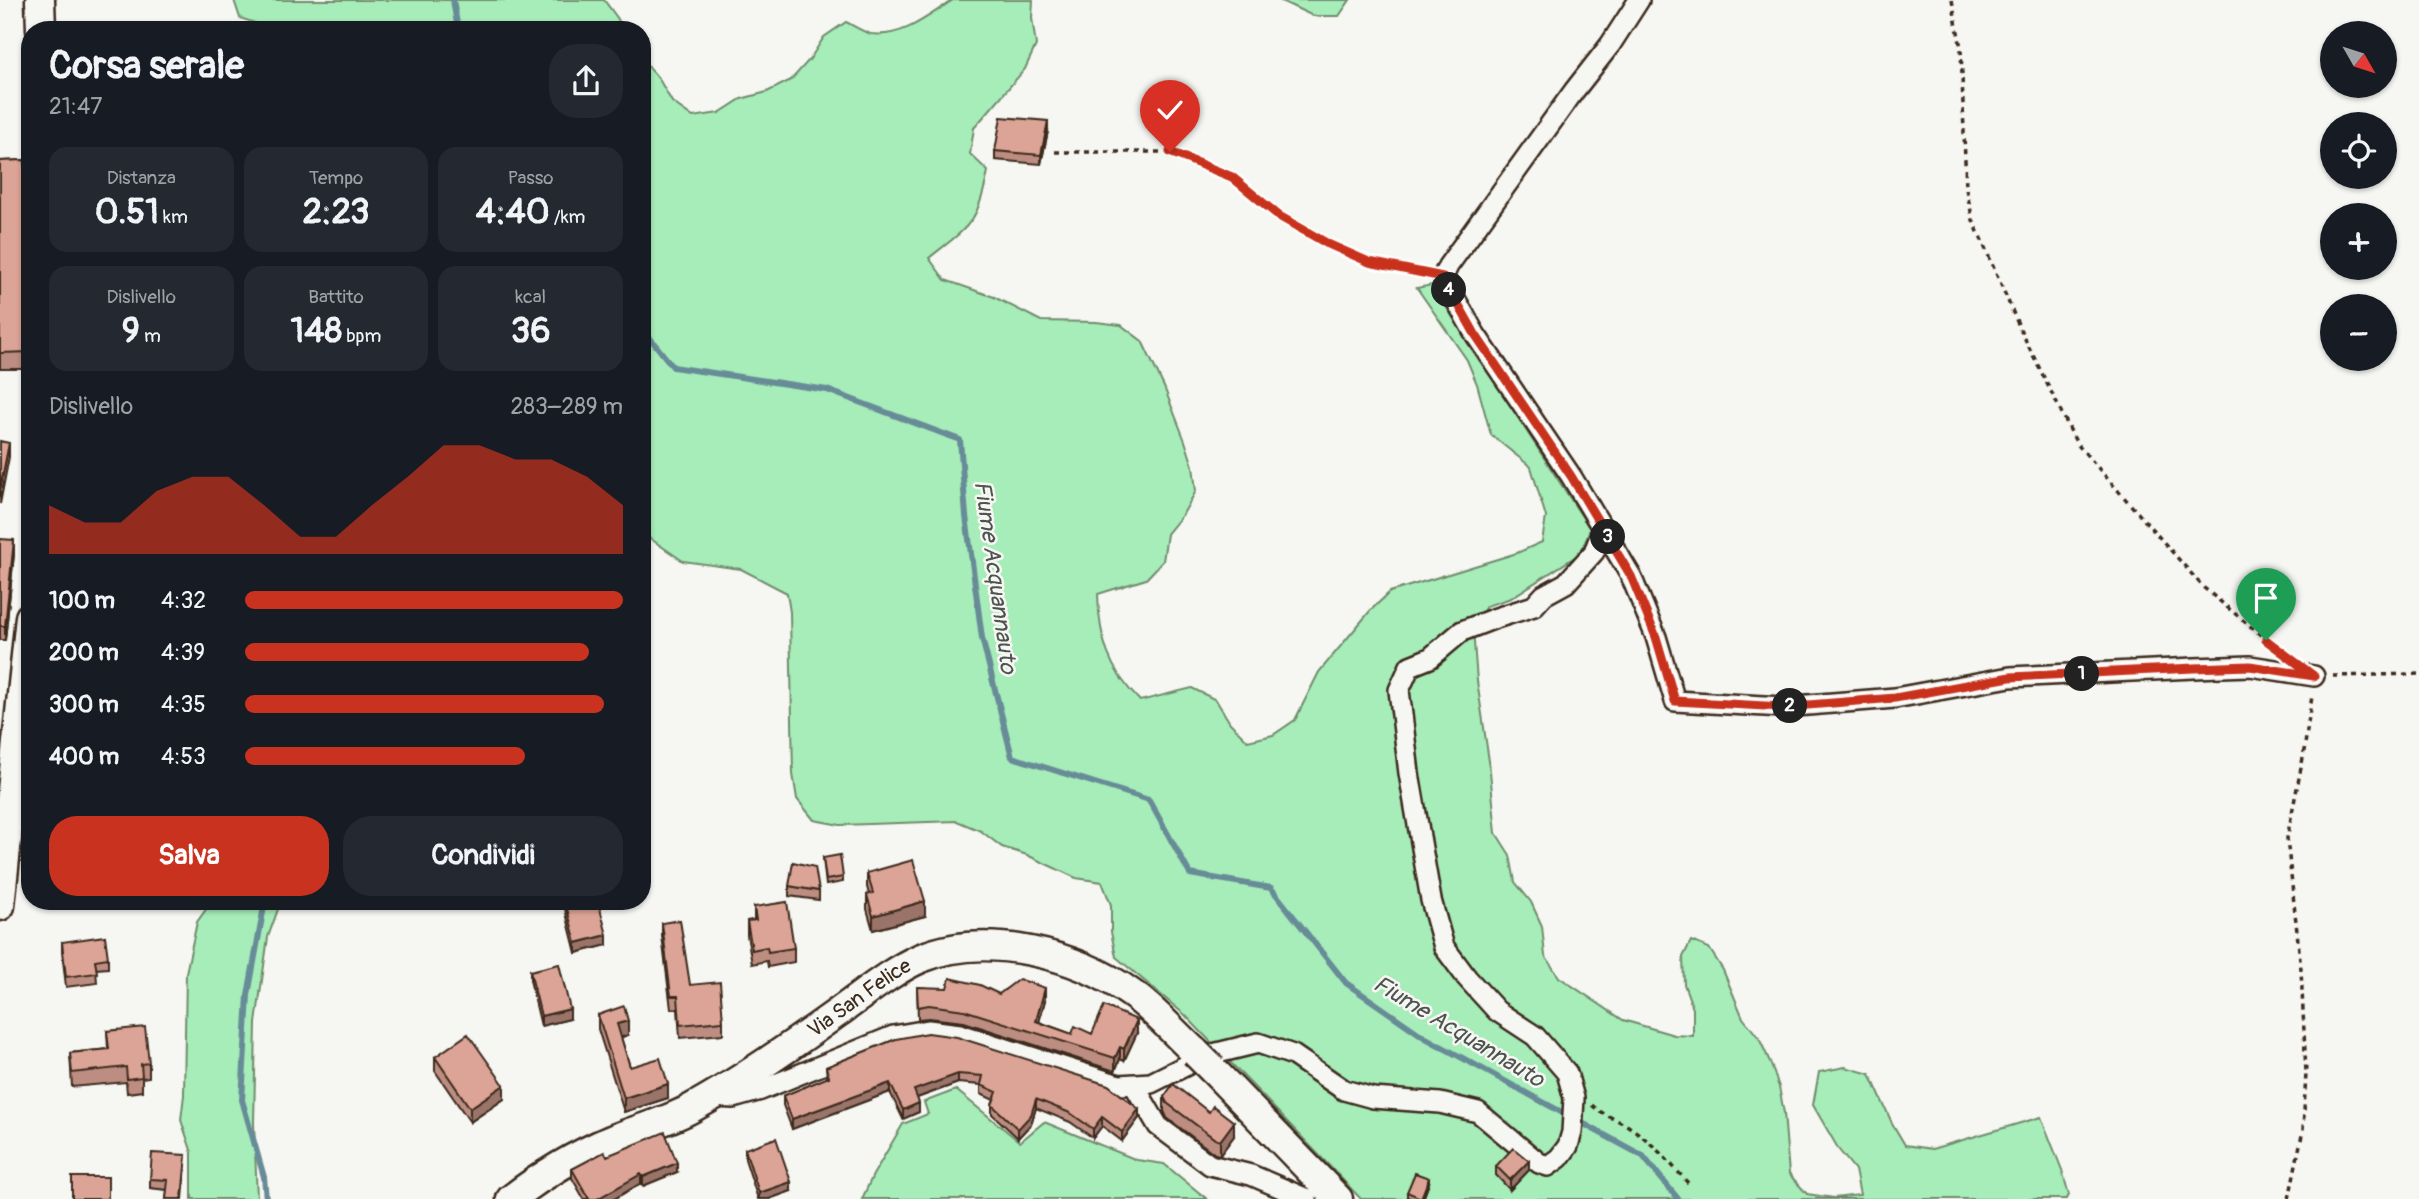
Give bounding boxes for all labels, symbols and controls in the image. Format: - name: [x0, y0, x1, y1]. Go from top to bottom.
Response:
- north arrow: [2320, 21, 2398, 98]
- map controls: [2320, 21, 2397, 371]
- text: Corsa serale: [49, 42, 244, 90]
- button: share: [549, 44, 623, 118]
- pin: [1140, 80, 1200, 152]
- icon: check: [1151, 91, 1189, 129]
- text: 21:47: [49, 92, 103, 121]
- button: locate: [2320, 112, 2397, 189]
- text: Distanza: [107, 166, 176, 190]
- text: Tempo: [309, 166, 363, 190]
- text: Passo: [508, 166, 554, 190]
- text: 0.51: [95, 190, 159, 234]
- text: 2:23: [303, 190, 369, 234]
- text: 4:40: [476, 190, 550, 234]
- button: +: [2320, 203, 2397, 280]
- text: km: [159, 205, 188, 229]
- text: /km: [550, 205, 585, 229]
- pin: 4: [1432, 272, 1466, 308]
- text: 4: [1443, 277, 1454, 301]
- text: Dislivello: [107, 285, 176, 309]
- text: Battito: [308, 285, 364, 309]
- text: kcal: [515, 285, 546, 309]
- button: −: [2320, 294, 2397, 371]
- text: 9: [122, 309, 140, 353]
- text: 148: [291, 309, 342, 353]
- text: 36: [511, 309, 551, 353]
- text: m: [140, 324, 161, 348]
- text: bpm: [342, 324, 381, 348]
- text: Dislivello: [49, 392, 133, 421]
- text: 283–289 m: [510, 392, 623, 421]
- water label: Fiume Acquannauto: [968, 479, 1024, 677]
- pin: 3: [1590, 520, 1626, 554]
- text: 3: [1602, 524, 1613, 548]
- pin: [2236, 568, 2296, 640]
- icon: arrive: [2247, 579, 2285, 617]
- text: 100 m: [49, 586, 115, 615]
- text: 4:32: [161, 586, 206, 615]
- text: 200 m: [49, 638, 119, 667]
- text: 4:39: [161, 638, 205, 667]
- pin: 1: [2064, 656, 2100, 692]
- text: 1: [2078, 661, 2085, 685]
- pin: 2: [1772, 688, 1808, 724]
- text: 300 m: [49, 690, 119, 719]
- text: 4:35: [161, 690, 206, 719]
- text: 2: [1784, 693, 1795, 717]
- text: 400 m: [49, 742, 119, 771]
- text: 4:53: [161, 742, 206, 771]
- button: Salva: [49, 816, 329, 896]
- button: Condividi: [343, 816, 623, 896]
- street label: Via San Felice: [803, 952, 916, 1044]
- water label: Fiume Acquannauto: [1368, 969, 1551, 1095]

